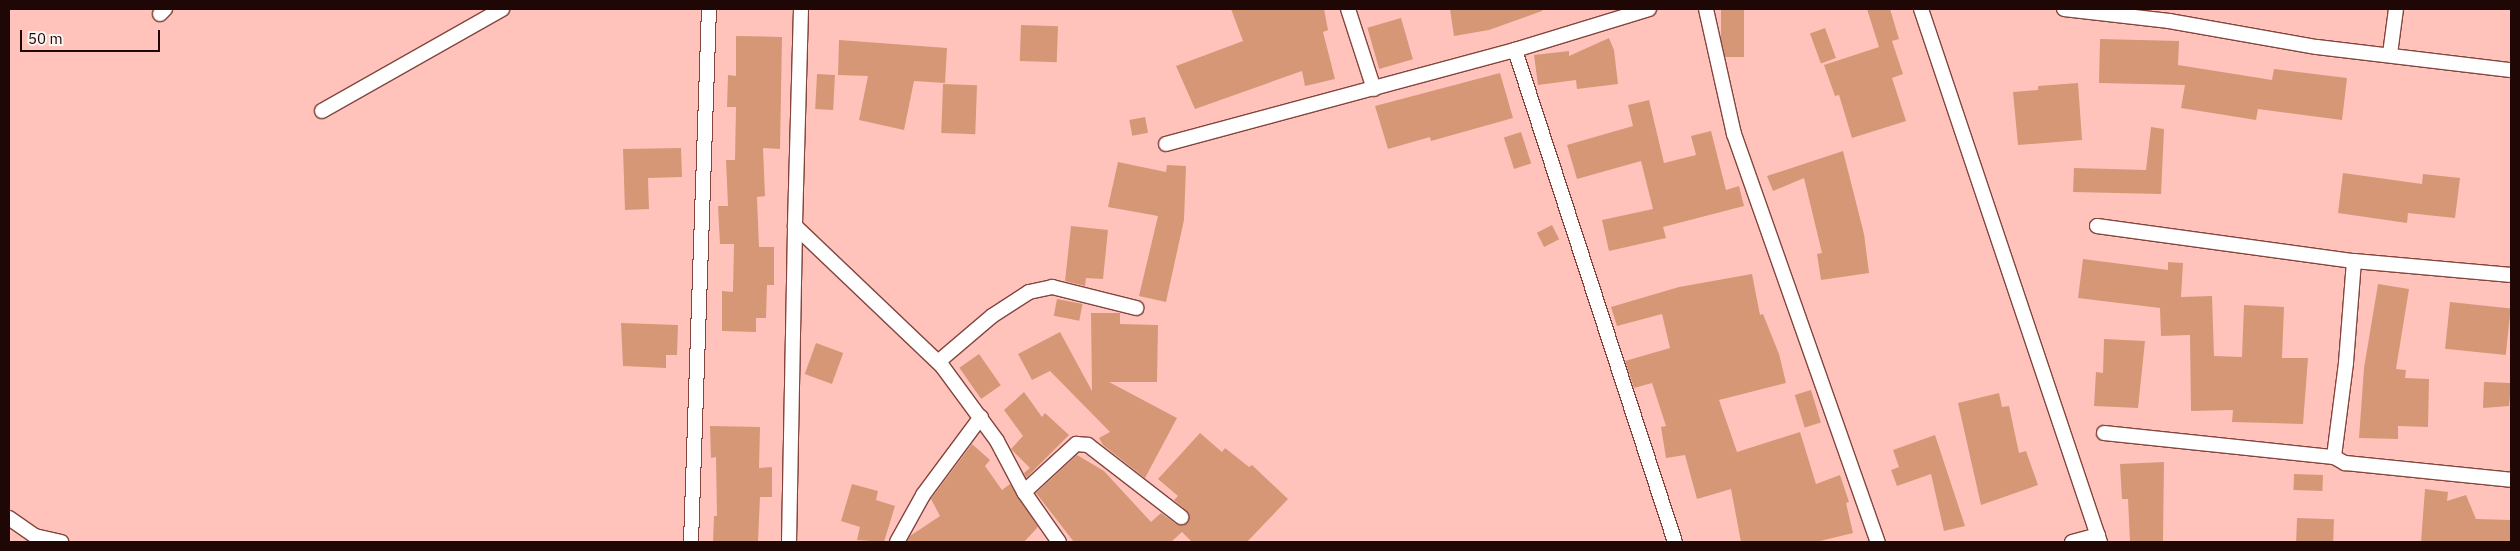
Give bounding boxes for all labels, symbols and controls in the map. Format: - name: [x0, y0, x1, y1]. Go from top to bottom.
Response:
- scale bar: [22, 20, 162, 52]
- text: 50 m: [28, 29, 63, 48]

